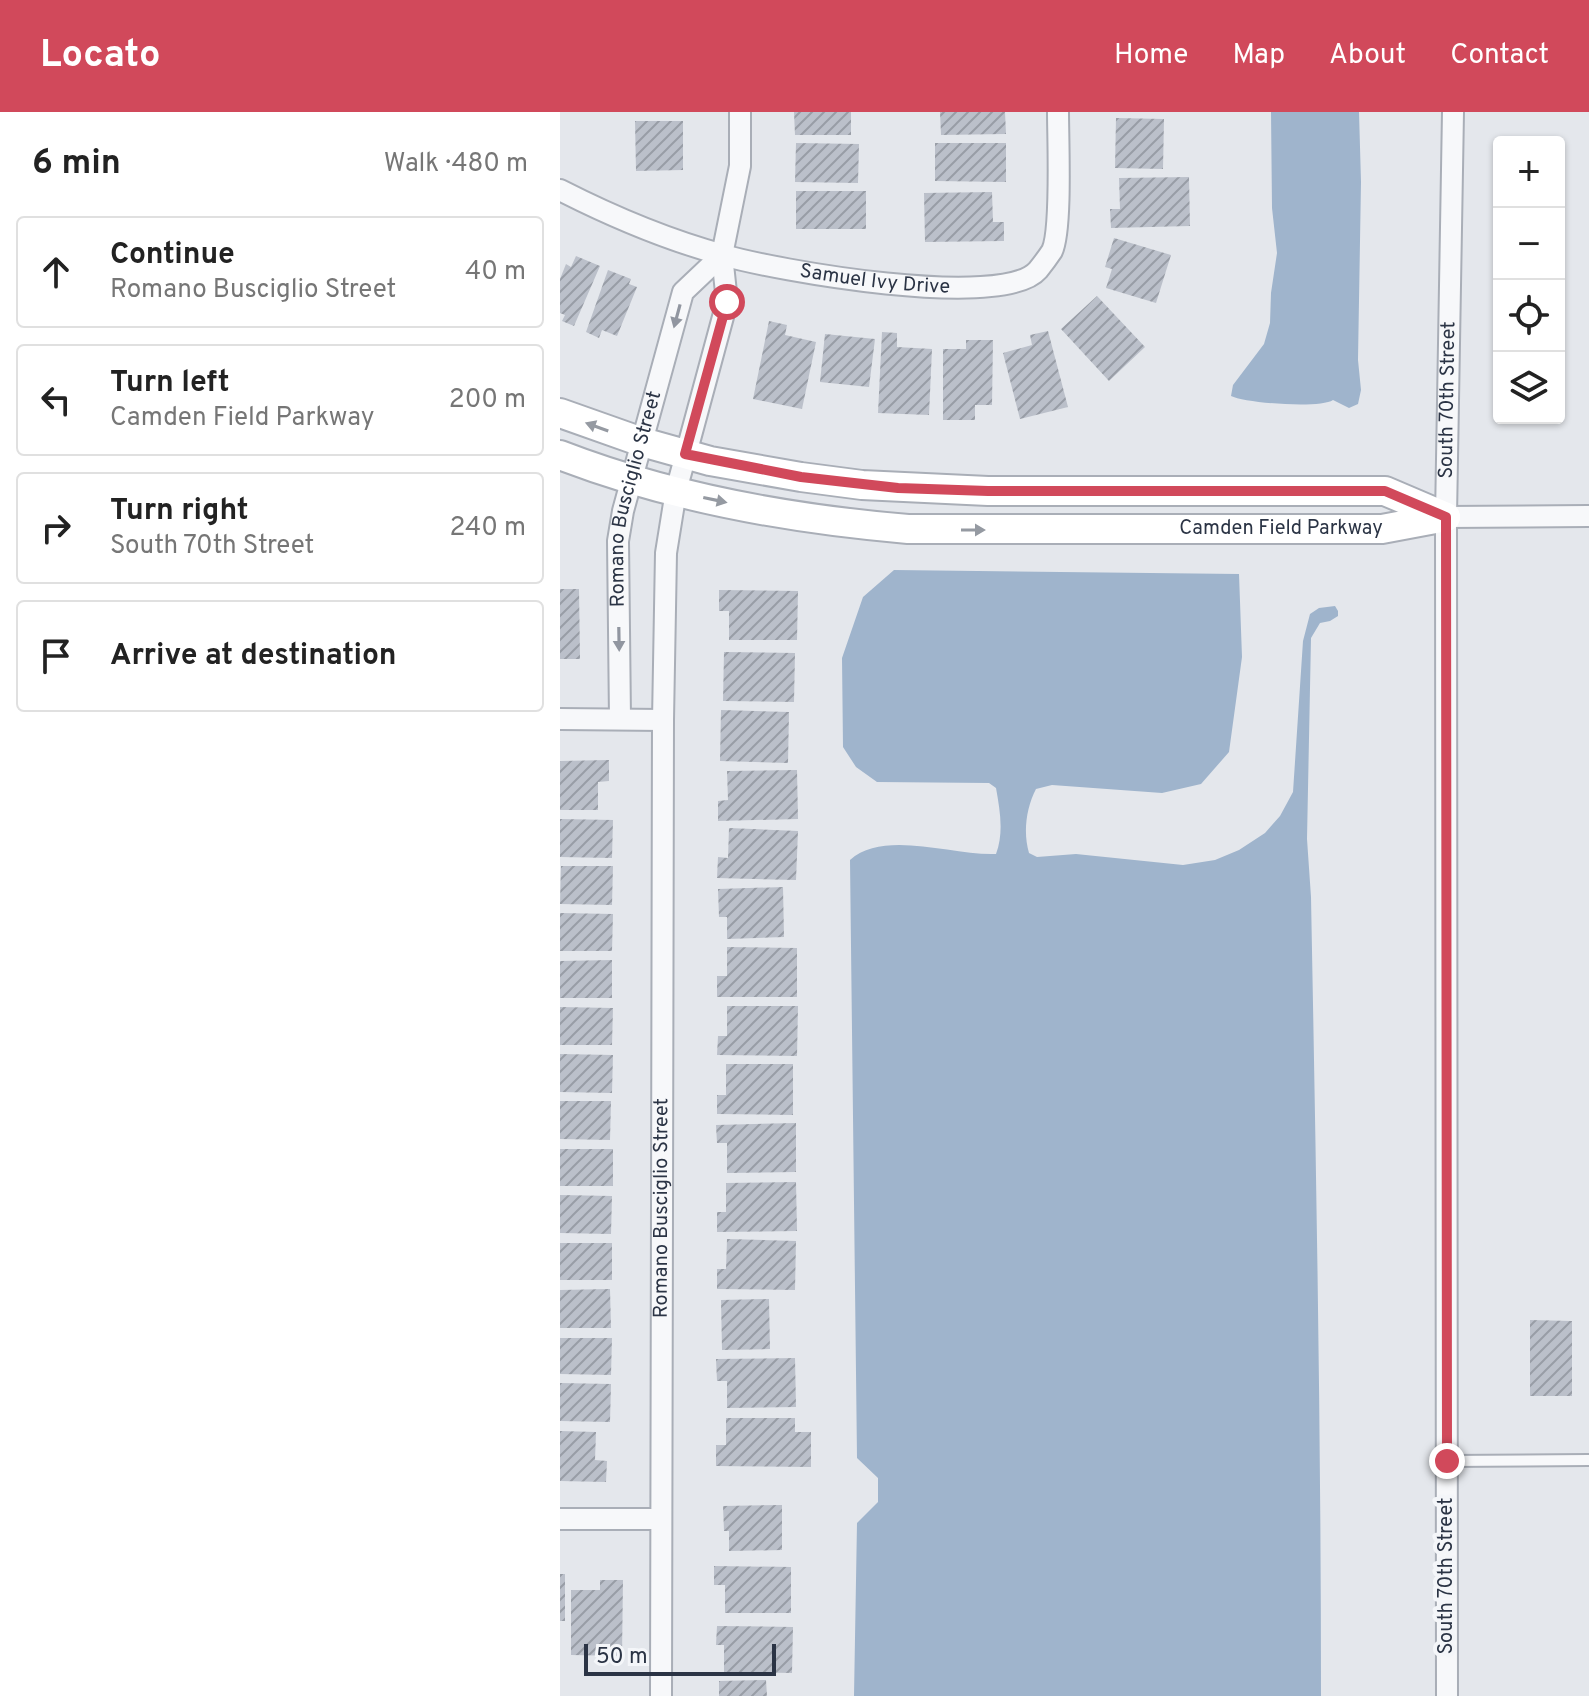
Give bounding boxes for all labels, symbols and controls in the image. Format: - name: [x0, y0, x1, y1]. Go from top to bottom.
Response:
- text: Locato: [40, 32, 160, 81]
- text: Home: [1114, 38, 1188, 74]
- text: Map: [1232, 38, 1285, 74]
- text: About: [1329, 38, 1406, 74]
- text: Contact: [1450, 38, 1549, 74]
- map controls: [1493, 136, 1565, 424]
- button: +: [1493, 136, 1565, 208]
- text: 6 min: [32, 143, 121, 186]
- text: Walk · 480 m: [384, 148, 528, 181]
- button: −: [1493, 208, 1565, 280]
- text: Continue: [110, 237, 235, 274]
- icon: ahead: [34, 250, 78, 294]
- text: 40 m: [465, 256, 526, 289]
- street label: Samuel Ivy Drive: [798, 259, 950, 301]
- text: Romano Busciglio Street: [110, 274, 396, 307]
- button: locate: [1493, 280, 1565, 352]
- route start: [709, 284, 745, 320]
- one-way arrow: [670, 303, 682, 328]
- street label: South 70th Street: [1434, 321, 1462, 479]
- button: layers: [1493, 352, 1565, 424]
- text: Turn left: [110, 365, 230, 402]
- icon: left: [34, 378, 78, 422]
- text: 200 m: [449, 384, 526, 417]
- street label: Romano Busciglio Street: [605, 388, 668, 607]
- text: Camden Field Parkway: [110, 402, 375, 435]
- one-way arrow: [584, 420, 608, 433]
- text: Turn right: [110, 493, 248, 530]
- one-way arrow: [703, 494, 728, 507]
- icon: right: [34, 506, 78, 550]
- text: 240 m: [449, 512, 526, 545]
- street label: Camden Field Parkway: [1179, 516, 1383, 542]
- one-way arrow: [961, 524, 986, 536]
- text: South 70th Street: [110, 530, 314, 563]
- one-way arrow: [613, 627, 625, 652]
- icon: arrive: [34, 634, 78, 678]
- text: Arrive at destination: [110, 638, 396, 675]
- street label: Romano Busciglio Street: [649, 1098, 675, 1318]
- route end: [1429, 1443, 1465, 1479]
- street label: South 70th Street: [1434, 1497, 1460, 1655]
- scale bar: [584, 1640, 776, 1676]
- text: 50 m: [596, 1644, 648, 1671]

